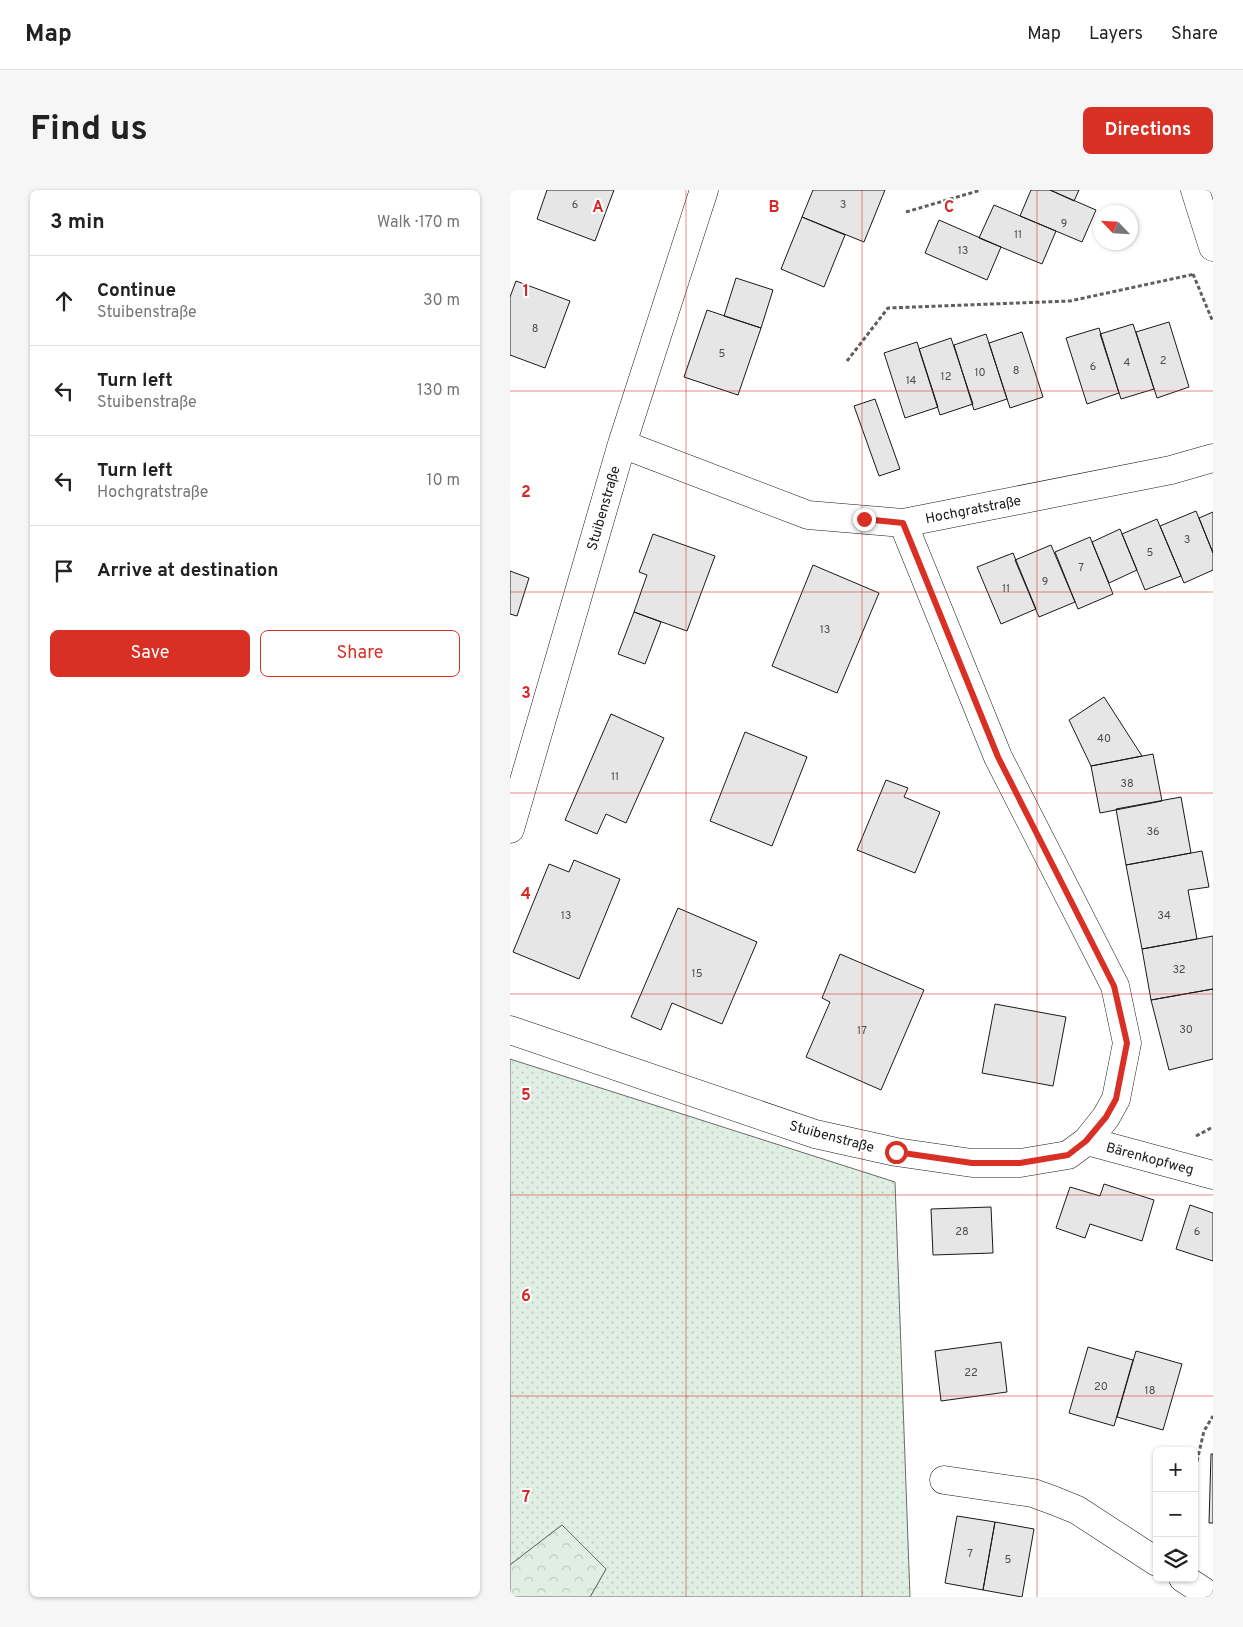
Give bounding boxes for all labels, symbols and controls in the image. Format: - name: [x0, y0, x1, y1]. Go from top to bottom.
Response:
- text: Map: [25, 20, 72, 50]
- text: Map: [1027, 23, 1061, 46]
- text: Layers: [1089, 23, 1143, 46]
- text: Share: [1171, 23, 1218, 46]
- button: Directions: [1083, 107, 1213, 154]
- text: Find us: [30, 108, 148, 152]
- house number: 6: [572, 198, 578, 212]
- text: A: [592, 198, 604, 218]
- text: B: [768, 198, 780, 218]
- house number: 3: [840, 198, 846, 212]
- text: C: [944, 198, 954, 218]
- north arrow: [1093, 205, 1138, 250]
- text: 3 min: [50, 209, 105, 236]
- text: Walk · 170 m: [377, 213, 460, 233]
- house number: 9: [1061, 217, 1067, 231]
- house number: 11: [1014, 228, 1022, 242]
- house number: 13: [958, 244, 968, 258]
- text: Continue: [97, 279, 176, 303]
- text: 1: [523, 282, 529, 302]
- icon: ahead: [50, 287, 78, 315]
- text: 30 m: [423, 291, 460, 311]
- text: Stuibenstraße: [97, 303, 197, 323]
- house number: 8: [532, 322, 538, 336]
- house number: 5: [719, 347, 726, 361]
- house number: 2: [1160, 354, 1166, 368]
- house number: 4: [1124, 356, 1131, 370]
- house number: 6: [1090, 360, 1096, 374]
- house number: 8: [1013, 364, 1019, 378]
- house number: 10: [974, 366, 986, 380]
- text: Turn left: [97, 369, 173, 393]
- house number: 12: [941, 370, 951, 384]
- house number: 14: [906, 374, 917, 388]
- icon: left: [50, 377, 78, 405]
- text: 130 m: [417, 381, 460, 401]
- text: Stuibenstraße: [97, 393, 197, 413]
- text: Turn left: [97, 459, 173, 483]
- street label: Stuibenstraße: [584, 464, 625, 553]
- icon: left: [50, 467, 78, 495]
- text: 10 m: [426, 471, 460, 491]
- text: Hochgratstraße: [97, 483, 208, 503]
- text: 2: [521, 483, 531, 503]
- street label: Hochgratstraße: [924, 493, 1023, 528]
- route end: [853, 508, 876, 531]
- house number: 3: [1184, 533, 1190, 547]
- house number: 5: [1147, 546, 1154, 560]
- icon: arrive: [50, 557, 78, 585]
- text: Arrive at destination: [97, 559, 278, 583]
- house number: 7: [1078, 561, 1084, 575]
- house number: 9: [1042, 575, 1048, 589]
- house number: 11: [1002, 582, 1010, 596]
- house number: 13: [820, 623, 830, 637]
- button: Save: [50, 630, 250, 677]
- button: Share: [260, 630, 460, 677]
- text: 3: [521, 684, 531, 704]
- house number: 40: [1097, 732, 1111, 746]
- house number: 11: [611, 770, 619, 784]
- house number: 38: [1120, 777, 1134, 791]
- house number: 36: [1146, 825, 1160, 839]
- text: 4: [521, 885, 531, 905]
- house number: 13: [561, 909, 571, 923]
- house number: 34: [1157, 909, 1171, 923]
- house number: 32: [1172, 963, 1186, 977]
- house number: 15: [692, 967, 703, 981]
- house number: 30: [1179, 1023, 1193, 1037]
- house number: 17: [857, 1024, 867, 1038]
- text: 5: [521, 1086, 531, 1106]
- street label: Stuibenstraße: [787, 1118, 876, 1157]
- street label: Bärenkopfweg: [1104, 1140, 1195, 1179]
- route start: [885, 1141, 908, 1164]
- house number: 28: [955, 1225, 969, 1239]
- house number: 6: [1194, 1225, 1200, 1239]
- text: 6: [521, 1287, 531, 1307]
- house number: 22: [964, 1366, 978, 1380]
- house number: 20: [1094, 1380, 1108, 1394]
- house number: 18: [1145, 1384, 1155, 1398]
- map controls: [1153, 1447, 1198, 1582]
- button: +: [1153, 1447, 1198, 1492]
- text: 7: [522, 1488, 530, 1508]
- button: −: [1153, 1492, 1198, 1537]
- button: layers: [1153, 1537, 1198, 1582]
- house number: 7: [967, 1547, 973, 1561]
- house number: 5: [1005, 1553, 1012, 1567]

